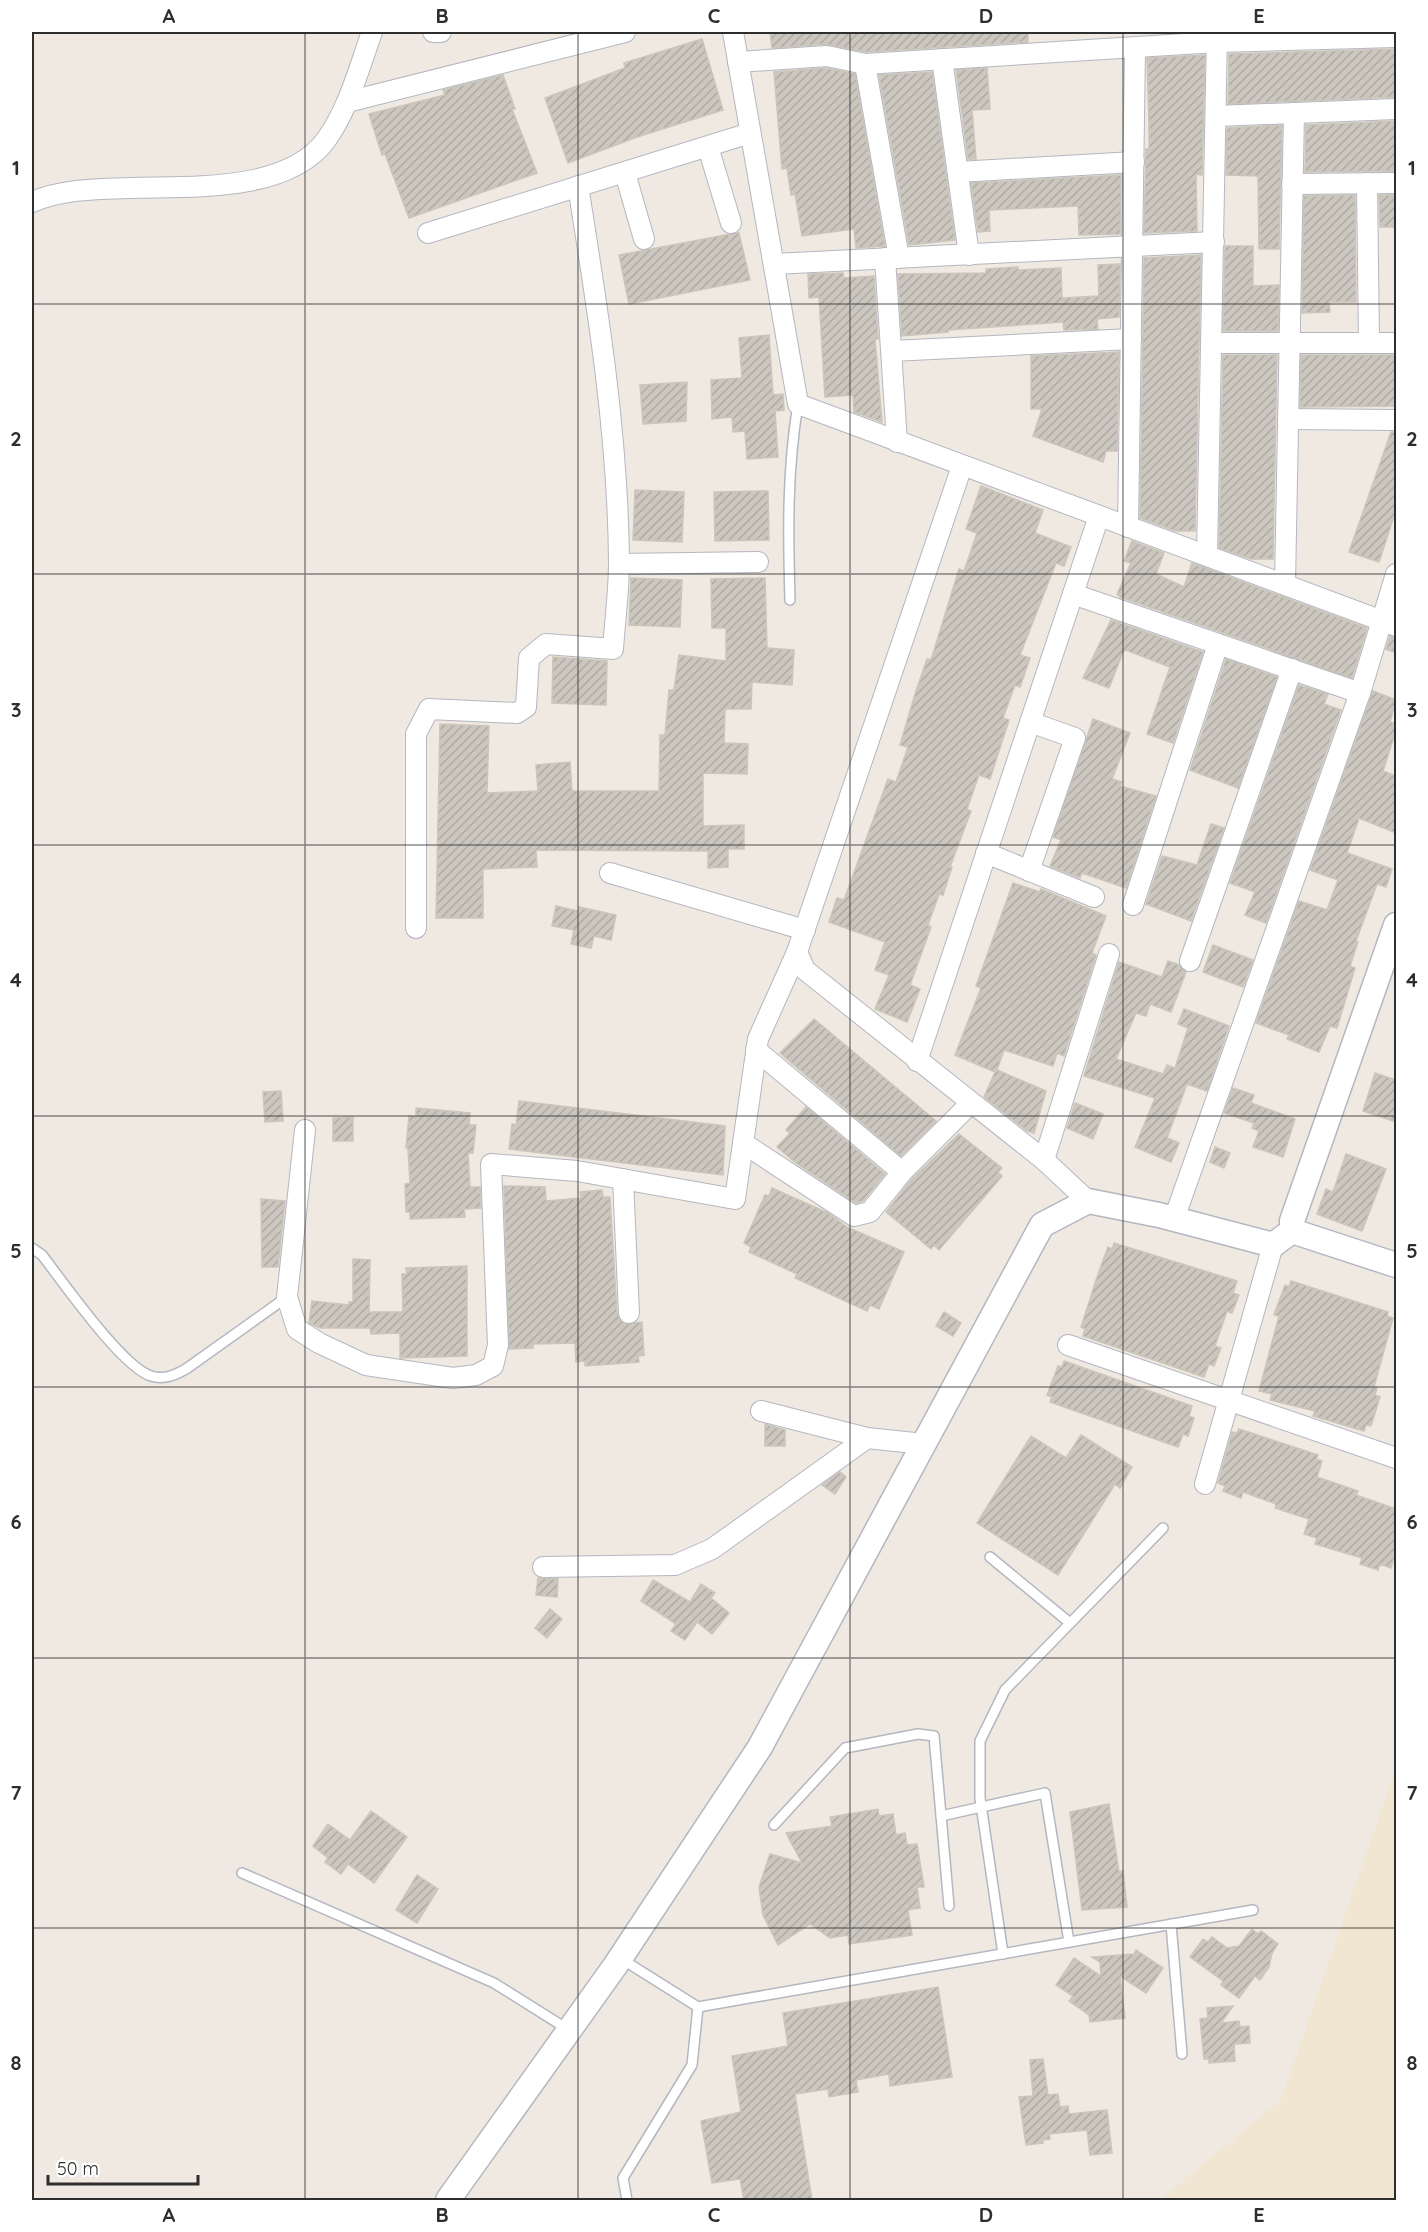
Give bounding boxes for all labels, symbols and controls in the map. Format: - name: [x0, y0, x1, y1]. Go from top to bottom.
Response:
- text: A: [163, 3, 176, 28]
- text: B: [435, 3, 449, 28]
- text: C: [708, 3, 721, 28]
- text: D: [979, 3, 993, 28]
- text: E: [1253, 3, 1265, 28]
- text: 1: [12, 155, 20, 180]
- text: 1: [1408, 155, 1416, 180]
- text: 2: [10, 426, 22, 451]
- text: 2: [1406, 426, 1418, 451]
- text: 3: [11, 697, 21, 722]
- text: 3: [1407, 697, 1417, 722]
- text: 4: [10, 967, 22, 992]
- text: 4: [1406, 967, 1418, 992]
- text: 5: [10, 1238, 22, 1263]
- text: 5: [1406, 1238, 1418, 1263]
- text: 6: [10, 1509, 22, 1534]
- text: 6: [1406, 1509, 1418, 1534]
- text: 7: [11, 1780, 22, 1805]
- text: 7: [1407, 1780, 1418, 1805]
- text: 8: [11, 2050, 22, 2075]
- text: 8: [1407, 2050, 1418, 2075]
- scale bar: [48, 2148, 198, 2186]
- text: 50 m: [57, 2157, 99, 2180]
- text: A: [163, 2202, 176, 2227]
- text: B: [435, 2202, 449, 2227]
- text: C: [708, 2202, 721, 2227]
- text: D: [979, 2202, 993, 2227]
- text: E: [1253, 2202, 1265, 2227]

